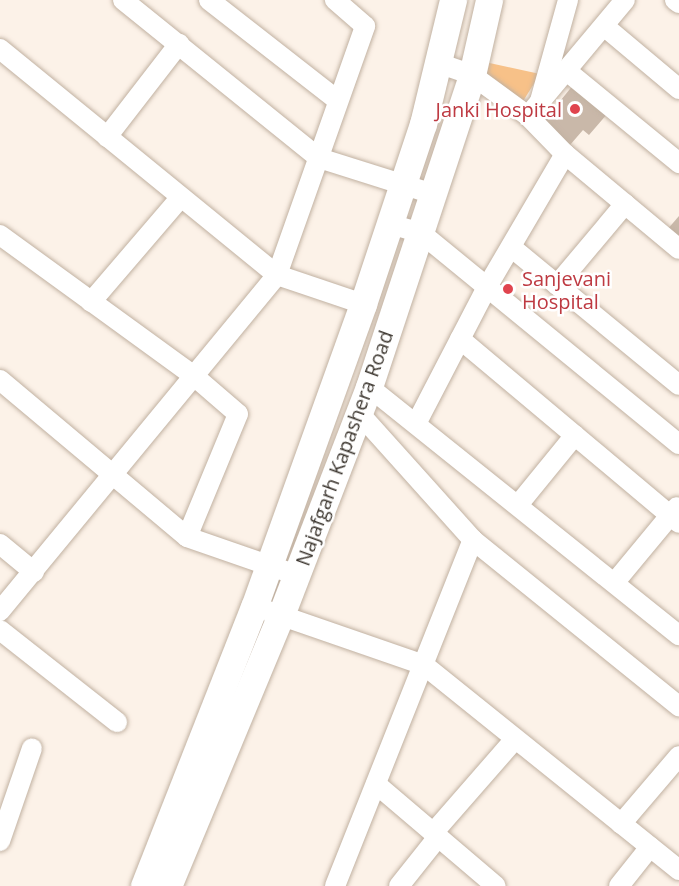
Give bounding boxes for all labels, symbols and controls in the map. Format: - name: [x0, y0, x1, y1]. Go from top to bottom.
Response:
- place label: Janki Hospital: [436, 97, 562, 121]
- marker: Janki Hospital: [566, 100, 584, 118]
- place label: Sanjevani Hospital: [522, 266, 611, 313]
- marker: Sanjevani Hospital: [499, 280, 517, 298]
- street label: Najafgarh Kapashera Road: [290, 327, 398, 569]

